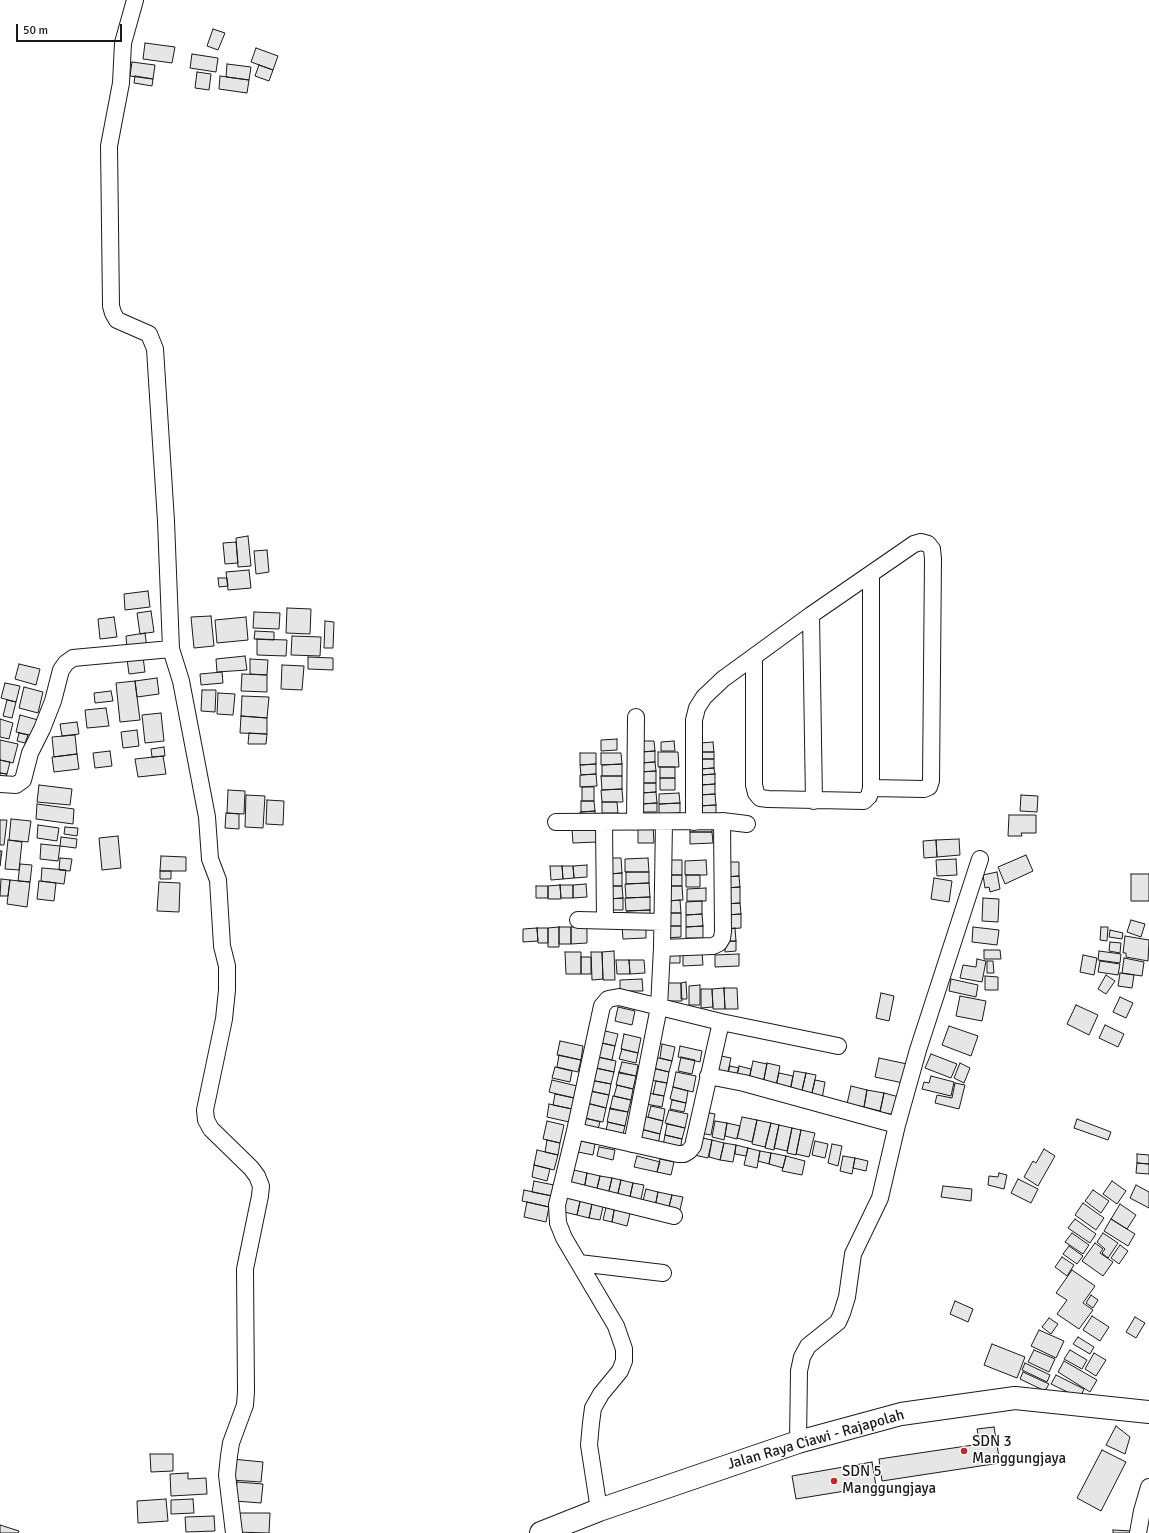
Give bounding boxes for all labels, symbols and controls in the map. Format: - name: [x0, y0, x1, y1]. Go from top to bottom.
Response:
- scale bar: [18, 16, 124, 42]
- text: 50 m: [23, 23, 48, 38]
- street label: Jalan Raya Ciawi - Rajapolah: [725, 1406, 907, 1474]
- place label: SDN 3 Manggungjaya: [972, 1433, 1066, 1468]
- marker: SDN 3 Manggungjaya: [959, 1446, 969, 1456]
- place label: SDN 5 Manggungjaya: [842, 1463, 936, 1498]
- marker: SDN 5 Manggungjaya: [829, 1476, 839, 1486]

